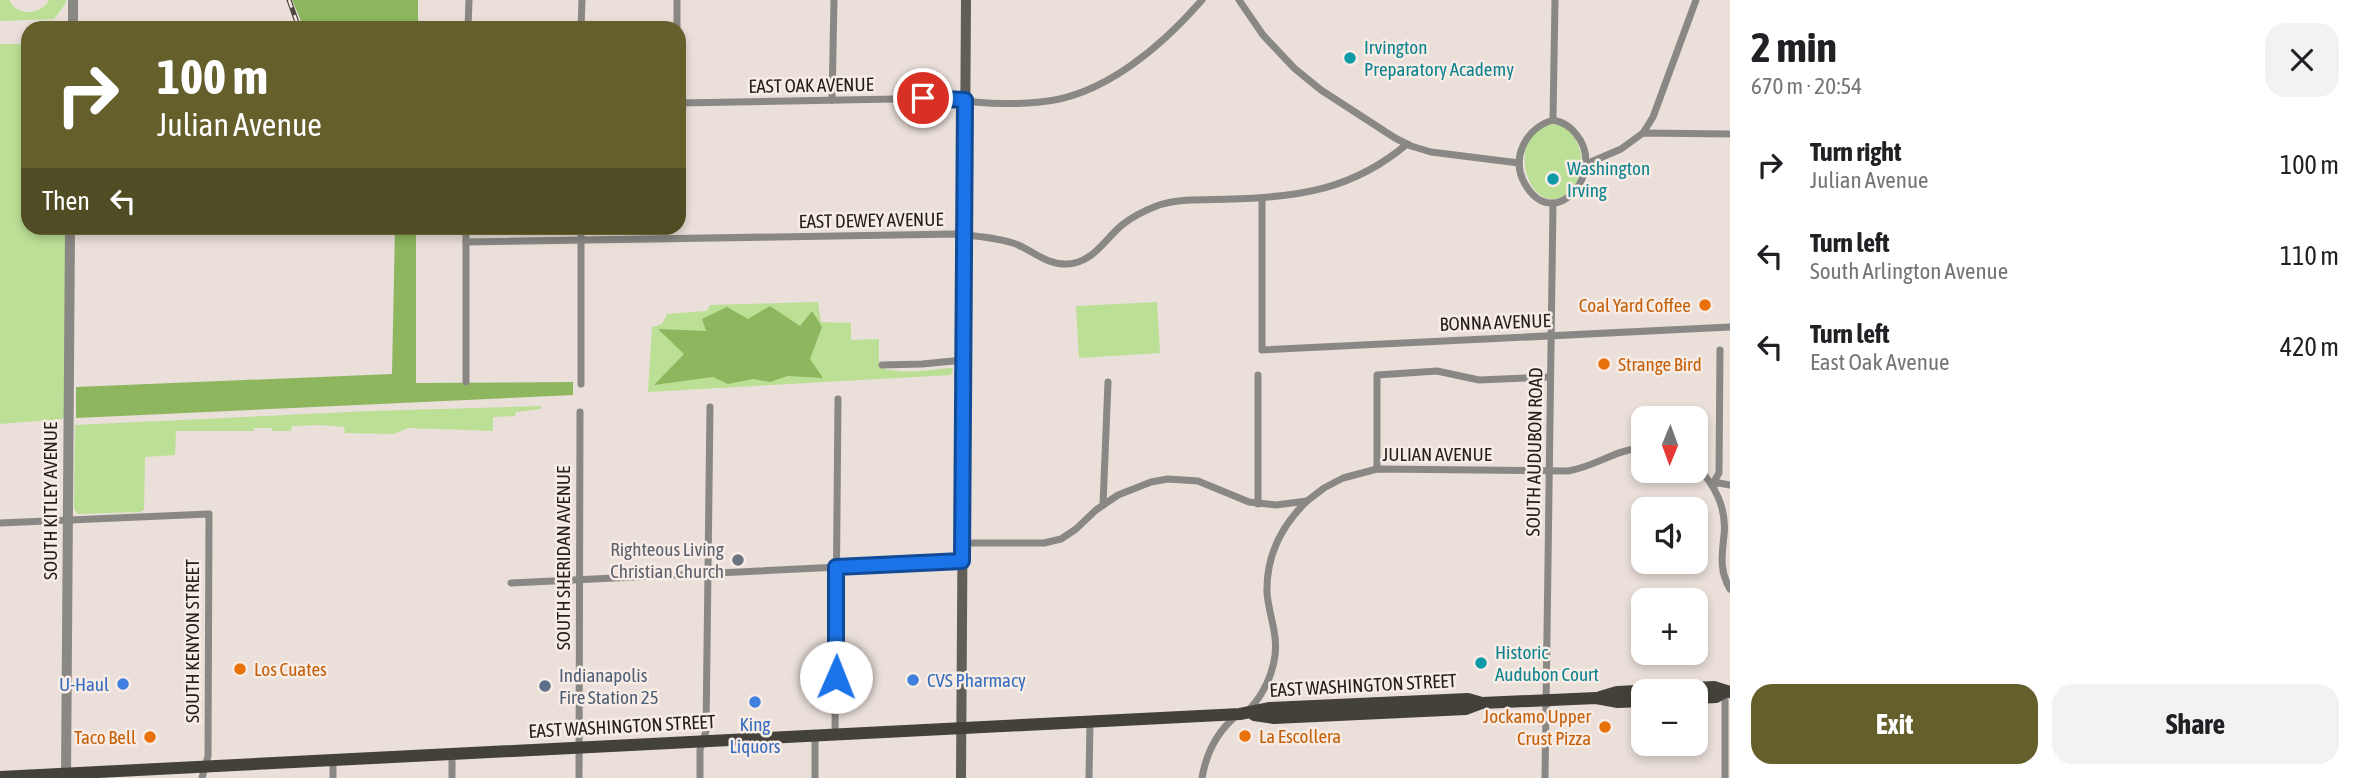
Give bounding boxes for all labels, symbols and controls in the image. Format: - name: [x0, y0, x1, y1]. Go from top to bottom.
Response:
- text: 2 min: [1751, 23, 1837, 71]
- button: close: [2265, 23, 2339, 97]
- place label: Irvington Preparatory Academy: [1364, 36, 1514, 80]
- text: 100 m: [157, 48, 268, 104]
- icon: right: [42, 49, 133, 140]
- marker: Irvington Preparatory Academy: [1342, 50, 1358, 66]
- pin: [893, 68, 953, 128]
- street label: EAST OAK AVENUE: [748, 73, 874, 97]
- text: 670 m · 20:54: [1751, 73, 1862, 99]
- icon: arrive: [904, 79, 942, 117]
- text: Julian Avenue: [157, 106, 322, 143]
- text: Turn right: [1810, 137, 1901, 167]
- icon: right: [1751, 146, 1789, 184]
- text: 100 m: [2280, 150, 2339, 180]
- place label: Washington Irving: [1567, 157, 1650, 201]
- text: Julian Avenue: [1810, 167, 1929, 193]
- marker: Washington Irving: [1545, 171, 1561, 187]
- icon: left: [104, 182, 142, 220]
- text: Then: [42, 186, 90, 216]
- street label: EAST DEWEY AVENUE: [798, 208, 944, 232]
- text: Turn left: [1810, 228, 1890, 258]
- icon: left: [1751, 237, 1789, 275]
- text: 110 m: [2280, 241, 2339, 271]
- text: South Arlington Avenue: [1810, 258, 2008, 284]
- place label: Coal Yard Coffee: [1579, 294, 1691, 316]
- marker: Coal Yard Coffee: [1697, 297, 1713, 313]
- street label: BONNA AVENUE: [1439, 309, 1551, 335]
- text: Turn left: [1810, 319, 1890, 349]
- icon: left: [1751, 328, 1789, 366]
- text: 420 m: [2280, 332, 2339, 362]
- text: East Oak Avenue: [1810, 349, 1949, 375]
- place label: Strange Bird: [1618, 353, 1702, 375]
- marker: Strange Bird: [1596, 356, 1612, 372]
- street label: SOUTH AUDUBON ROAD: [1522, 367, 1546, 537]
- north arrow: [1631, 406, 1708, 483]
- map controls: [1631, 406, 1708, 756]
- street label: SOUTH KITLEY AVENUE: [39, 422, 61, 580]
- street label: JULIAN AVENUE: [1382, 443, 1492, 465]
- street label: SOUTH SHERIDAN AVENUE: [552, 466, 574, 650]
- button: sound: [1631, 497, 1708, 574]
- place label: Righteous Living Christian Church: [610, 538, 725, 582]
- marker: Righteous Living Christian Church: [730, 552, 746, 568]
- street label: SOUTH KENYON STREET: [181, 558, 203, 723]
- button: +: [1631, 588, 1708, 665]
- position arrow: [799, 640, 873, 714]
- place label: Historic Audubon Court: [1495, 641, 1599, 685]
- marker: Historic Audubon Court: [1473, 655, 1489, 671]
- place label: Los Cuates: [254, 658, 327, 680]
- marker: Los Cuates: [232, 661, 248, 677]
- place label: Indianapolis Fire Station 25: [559, 664, 659, 708]
- place label: CVS Pharmacy: [927, 669, 1026, 691]
- street label: EAST WASHINGTON STREET: [1269, 669, 1458, 701]
- marker: CVS Pharmacy: [905, 672, 921, 688]
- place label: U-Haul: [59, 673, 109, 695]
- marker: U-Haul: [115, 676, 131, 692]
- marker: Indianapolis Fire Station 25: [537, 678, 553, 694]
- button: −: [1631, 679, 1708, 756]
- button: Exit: [1751, 684, 2038, 764]
- button: Share: [2052, 684, 2339, 764]
- marker: King Liquors: [747, 694, 763, 710]
- place label: Jockamo Upper Crust Pizza: [1483, 705, 1591, 749]
- street label: EAST WASHINGTON STREET: [528, 710, 717, 742]
- place label: King Liquors: [729, 713, 781, 757]
- marker: Jockamo Upper Crust Pizza: [1597, 719, 1613, 735]
- place label: La Escollera: [1259, 725, 1341, 747]
- place label: Taco Bell: [74, 726, 136, 748]
- marker: La Escollera: [1237, 728, 1253, 744]
- marker: Taco Bell: [142, 729, 158, 745]

